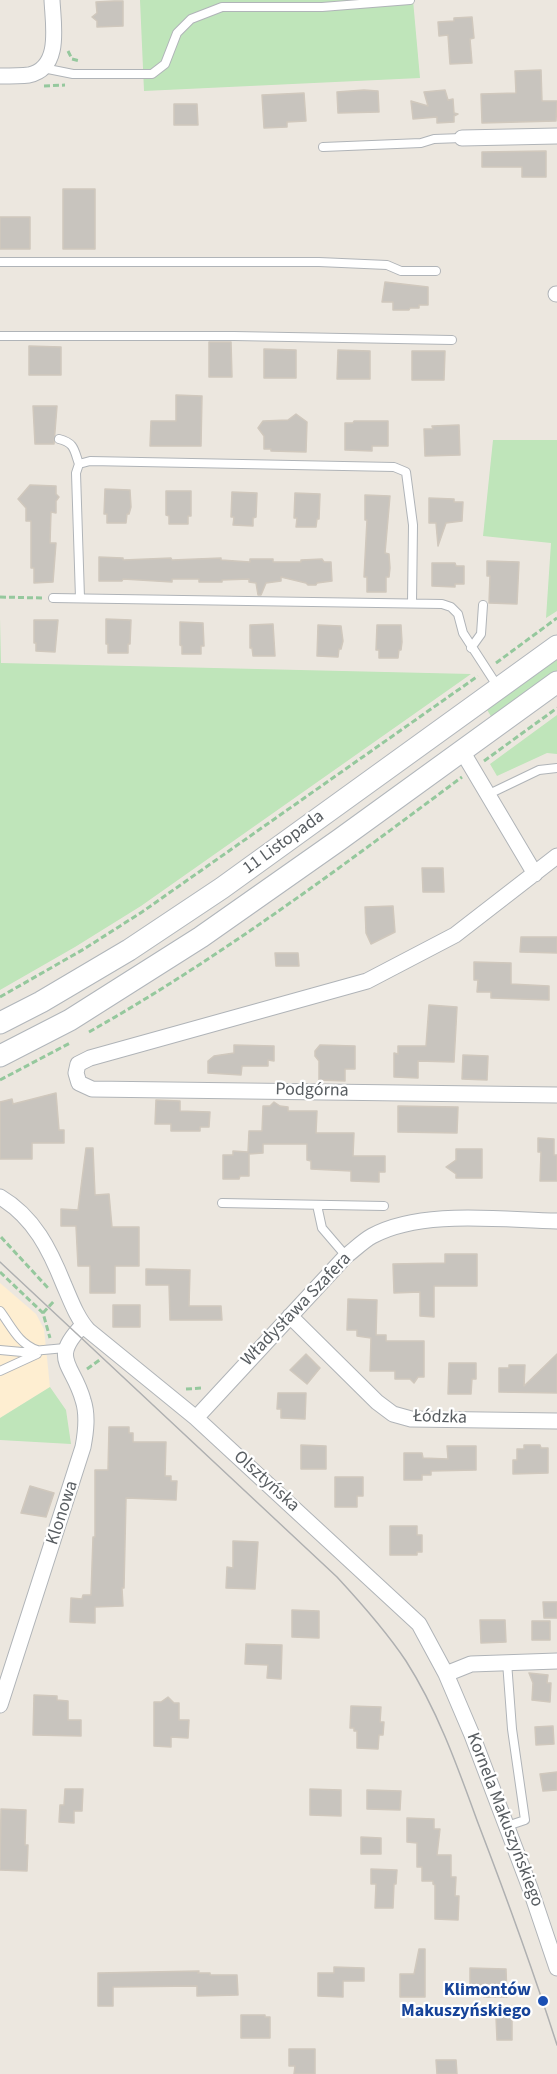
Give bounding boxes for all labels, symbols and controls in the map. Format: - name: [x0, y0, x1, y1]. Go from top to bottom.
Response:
- street label: 11 Listopada: [239, 806, 329, 880]
- street label: Podgórna: [275, 1080, 349, 1102]
- street label: Władysława Szafera: [237, 1249, 357, 1371]
- street label: Łódzka: [413, 1406, 467, 1430]
- street label: Olsztyńska: [229, 1447, 303, 1517]
- street label: Klonowa: [43, 1478, 83, 1548]
- street label: Kornela Makuszyńskiego: [461, 1730, 547, 1910]
- place label: Klimontów Makuszyńskiego: [401, 1980, 531, 2022]
- marker: Klimontów Makuszyńskiego: [536, 1994, 550, 2008]

